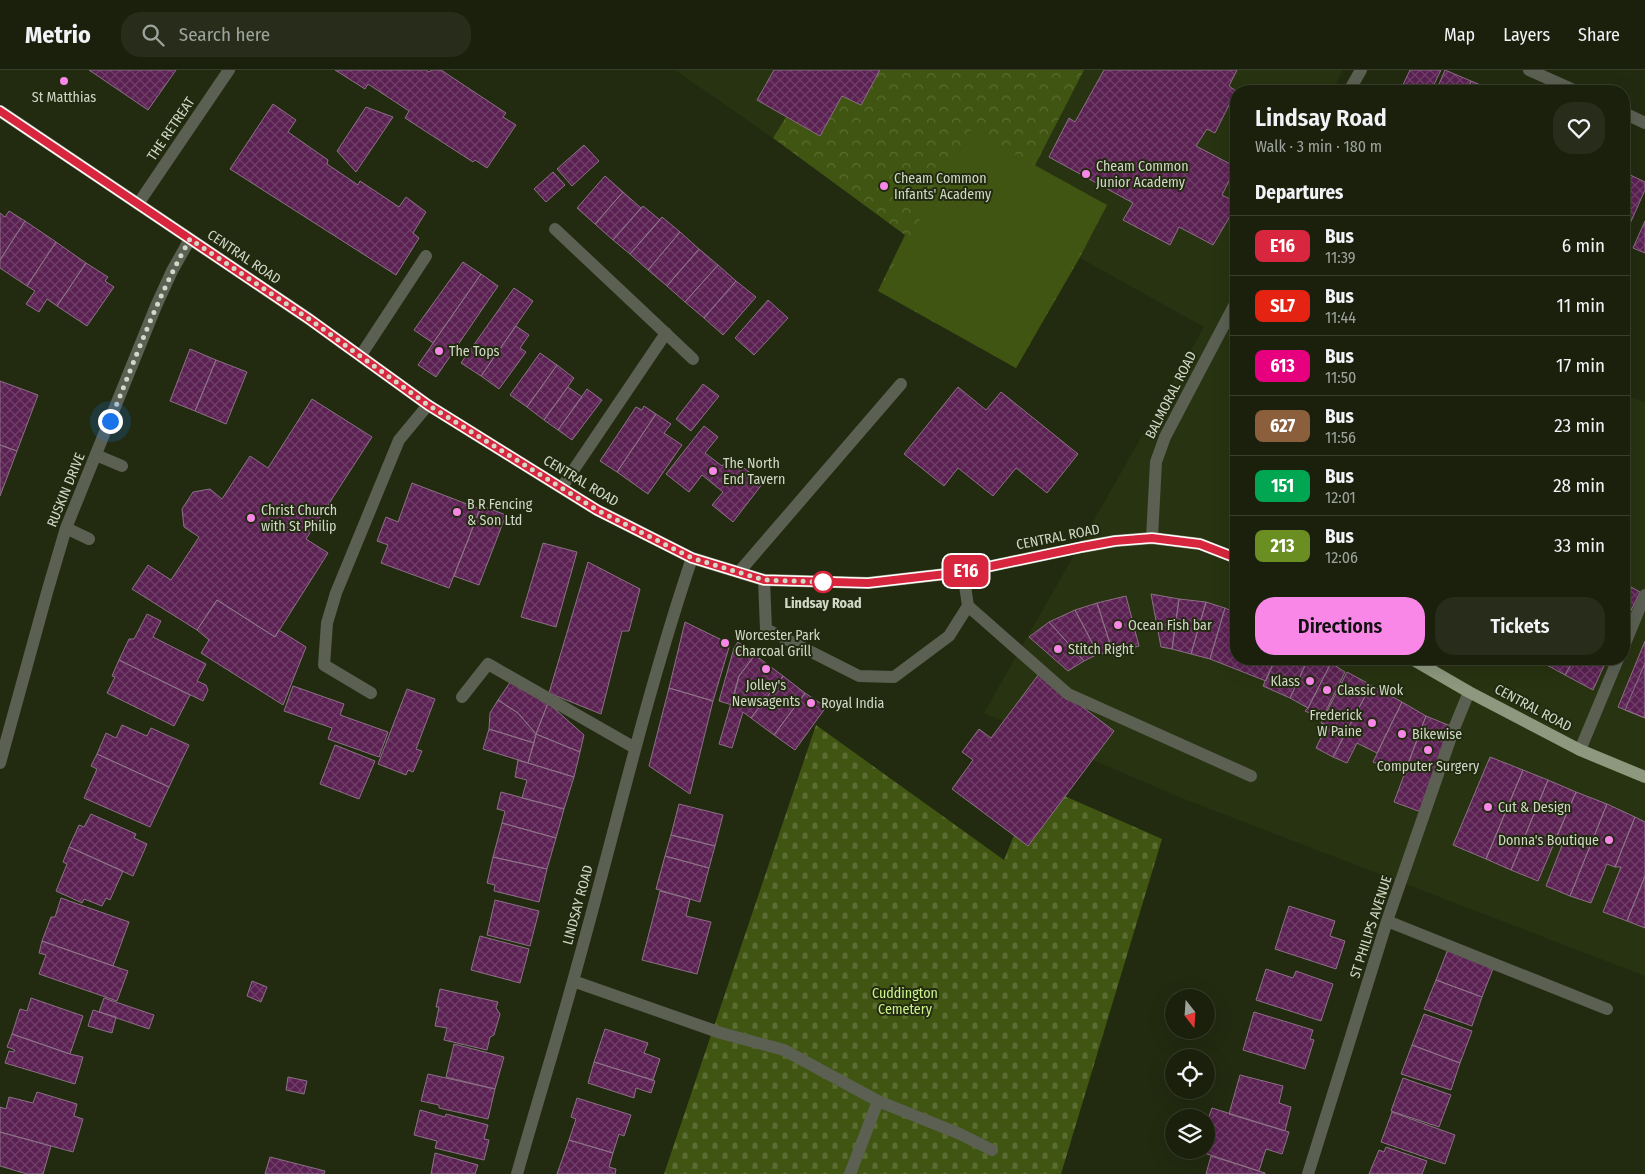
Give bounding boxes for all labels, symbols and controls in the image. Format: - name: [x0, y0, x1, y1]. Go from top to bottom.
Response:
- search box: [121, 12, 471, 57]
- text: Metrio: [25, 21, 91, 49]
- icon: search: [139, 21, 167, 49]
- text: Search here: [179, 23, 270, 46]
- text: Map: [1444, 24, 1475, 46]
- text: Layers: [1503, 24, 1550, 46]
- text: Share: [1578, 24, 1620, 46]
- marker: St Matthias: [58, 75, 70, 87]
- place label: St Matthias: [32, 89, 96, 106]
- street label: THE RETREAT: [144, 94, 199, 164]
- button: heart: [1553, 102, 1605, 154]
- text: Lindsay Road: [1255, 104, 1387, 132]
- text: Walk · 3 min · 180 m: [1255, 137, 1382, 156]
- place label: Cheam Common Junior Academy: [1096, 158, 1189, 191]
- marker: Cheam Common Junior Academy: [1080, 168, 1092, 180]
- place label: Cheam Common Infants' Academy: [894, 170, 992, 203]
- marker: Cheam Common Infants' Academy: [878, 180, 890, 192]
- text: Departures: [1255, 181, 1343, 204]
- text: Bus: [1325, 225, 1354, 248]
- street label: CENTRAL ROAD: [204, 226, 284, 288]
- text: 6 min: [1562, 234, 1605, 257]
- text: E16: [1270, 235, 1295, 257]
- text: 11:39: [1325, 248, 1356, 267]
- text: Bus: [1325, 285, 1354, 308]
- text: 11 min: [1557, 294, 1605, 317]
- text: SL7: [1270, 295, 1295, 317]
- text: 11:44: [1325, 308, 1356, 327]
- place label: The Tops: [449, 343, 500, 360]
- marker: The Tops: [433, 345, 445, 357]
- text: Bus: [1325, 345, 1354, 368]
- street label: BALMORAL ROAD: [1142, 348, 1200, 442]
- text: 17 min: [1556, 354, 1605, 377]
- text: 613: [1270, 355, 1295, 377]
- text: 11:50: [1325, 368, 1356, 387]
- text: Bus: [1325, 405, 1354, 428]
- your location: [98, 409, 123, 434]
- text: 23 min: [1554, 414, 1605, 437]
- text: 627: [1270, 415, 1295, 437]
- text: 11:56: [1325, 428, 1356, 447]
- street label: RUSKIN DRIVE: [43, 450, 89, 530]
- street label: CENTRAL ROAD: [540, 452, 622, 510]
- place label: The North End Tavern: [723, 455, 785, 488]
- marker: The North End Tavern: [707, 465, 719, 477]
- text: Bus: [1325, 465, 1354, 488]
- text: 28 min: [1553, 474, 1605, 497]
- text: 151: [1271, 475, 1294, 497]
- text: 12:01: [1325, 488, 1356, 507]
- place label: B R Fencing & Son Ltd: [467, 496, 533, 529]
- place label: Christ Church with St Philip: [261, 502, 337, 535]
- marker: B R Fencing & Son Ltd: [451, 506, 463, 518]
- marker: Christ Church with St Philip: [245, 512, 257, 524]
- street label: CENTRAL ROAD: [1015, 521, 1101, 553]
- text: Bus: [1325, 525, 1354, 548]
- text: 33 min: [1554, 534, 1605, 557]
- text: 213: [1270, 535, 1295, 557]
- text: 12:06: [1325, 548, 1358, 567]
- line badge: E16: [937, 555, 995, 587]
- text: E16: [953, 560, 979, 582]
- marker: Lindsay Road: [812, 571, 834, 593]
- place label: Lindsay Road: [784, 595, 862, 612]
- button: Directions: [1255, 597, 1425, 655]
- button: Tickets: [1435, 597, 1605, 655]
- place label: Ocean Fish bar: [1128, 617, 1212, 634]
- marker: Ocean Fish bar: [1112, 619, 1124, 631]
- place label: Worcester Park Charcoal Grill: [735, 627, 821, 660]
- marker: Worcester Park Charcoal Grill: [719, 637, 731, 649]
- place label: Stitch Right: [1068, 641, 1134, 658]
- marker: Stitch Right: [1052, 643, 1064, 655]
- marker: Jolley's Newsagents: [760, 663, 772, 675]
- place label: Klass: [1270, 673, 1300, 690]
- marker: Klass: [1304, 675, 1316, 687]
- place label: Jolley's Newsagents: [732, 677, 800, 710]
- street label: CENTRAL ROAD: [1492, 681, 1574, 735]
- place label: Classic Wok: [1337, 682, 1404, 699]
- marker: Classic Wok: [1321, 684, 1333, 696]
- place label: Royal India: [821, 695, 885, 712]
- marker: Royal India: [805, 697, 817, 709]
- place label: Frederick W Paine: [1310, 707, 1362, 740]
- marker: Frederick W Paine: [1366, 717, 1378, 729]
- place label: Bikewise: [1412, 726, 1462, 743]
- marker: Bikewise: [1396, 728, 1408, 740]
- marker: Computer Surgery: [1422, 744, 1434, 756]
- place label: Computer Surgery: [1377, 758, 1480, 775]
- place label: Cut & Design: [1498, 799, 1571, 816]
- marker: Cut & Design: [1482, 801, 1494, 813]
- place label: Donna's Boutique: [1498, 832, 1599, 849]
- marker: Donna's Boutique: [1603, 834, 1615, 846]
- street label: LINDSAY ROAD: [559, 863, 597, 947]
- street label: ST PHILIPS AVENUE: [1346, 873, 1396, 981]
- park label: Cuddington Cemetery: [872, 985, 938, 1018]
- north arrow: [1165, 989, 1215, 1039]
- map controls: [1165, 989, 1215, 1159]
- button: locate: [1165, 1049, 1215, 1099]
- button: layers: [1165, 1109, 1215, 1159]

